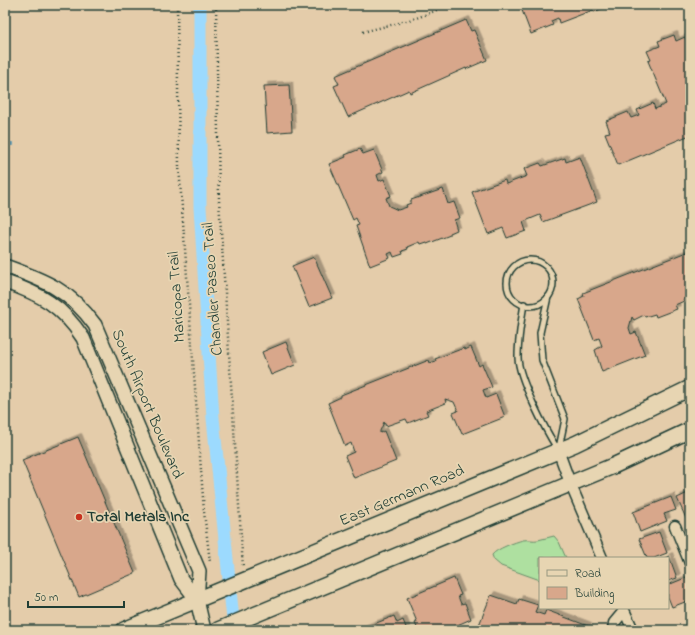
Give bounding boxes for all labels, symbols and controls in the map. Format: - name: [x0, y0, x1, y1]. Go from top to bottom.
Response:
- street label: Chandler Paseo Trail: [196, 221, 230, 356]
- street label: Maricopa Trail: [162, 250, 192, 343]
- street label: South Airport Boulevard: [105, 325, 189, 483]
- street label: East Germann Road: [336, 459, 468, 533]
- place label: Total Metals Inc: [87, 505, 190, 529]
- marker: Total Metals Inc: [74, 512, 84, 522]
- legend: [539, 557, 669, 609]
- text: Road: [575, 565, 601, 583]
- scale bar: [28, 583, 124, 609]
- text: Building: [574, 585, 614, 604]
- text: 50 m: [34, 589, 58, 607]

